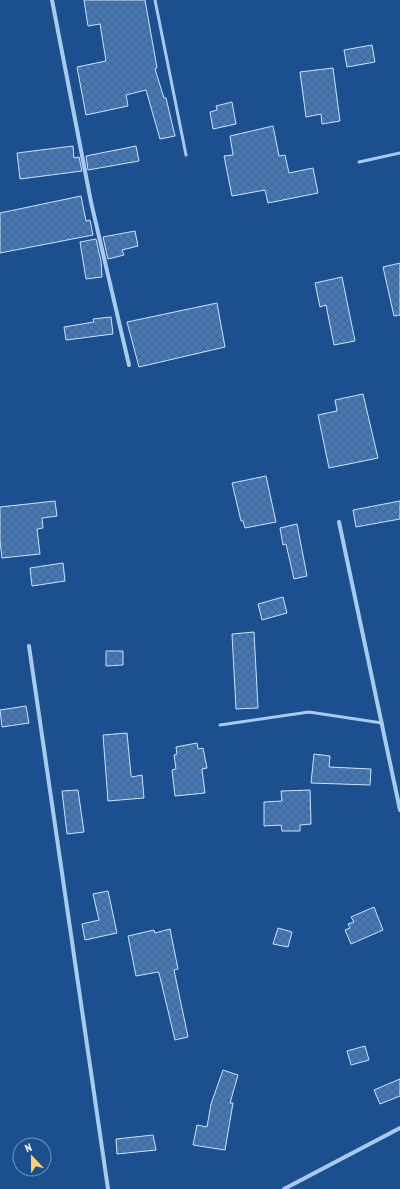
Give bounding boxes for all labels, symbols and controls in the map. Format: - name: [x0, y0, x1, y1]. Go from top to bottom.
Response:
- north arrow: [12, 1137, 52, 1177]
- text: N: [23, 1140, 34, 1155]

